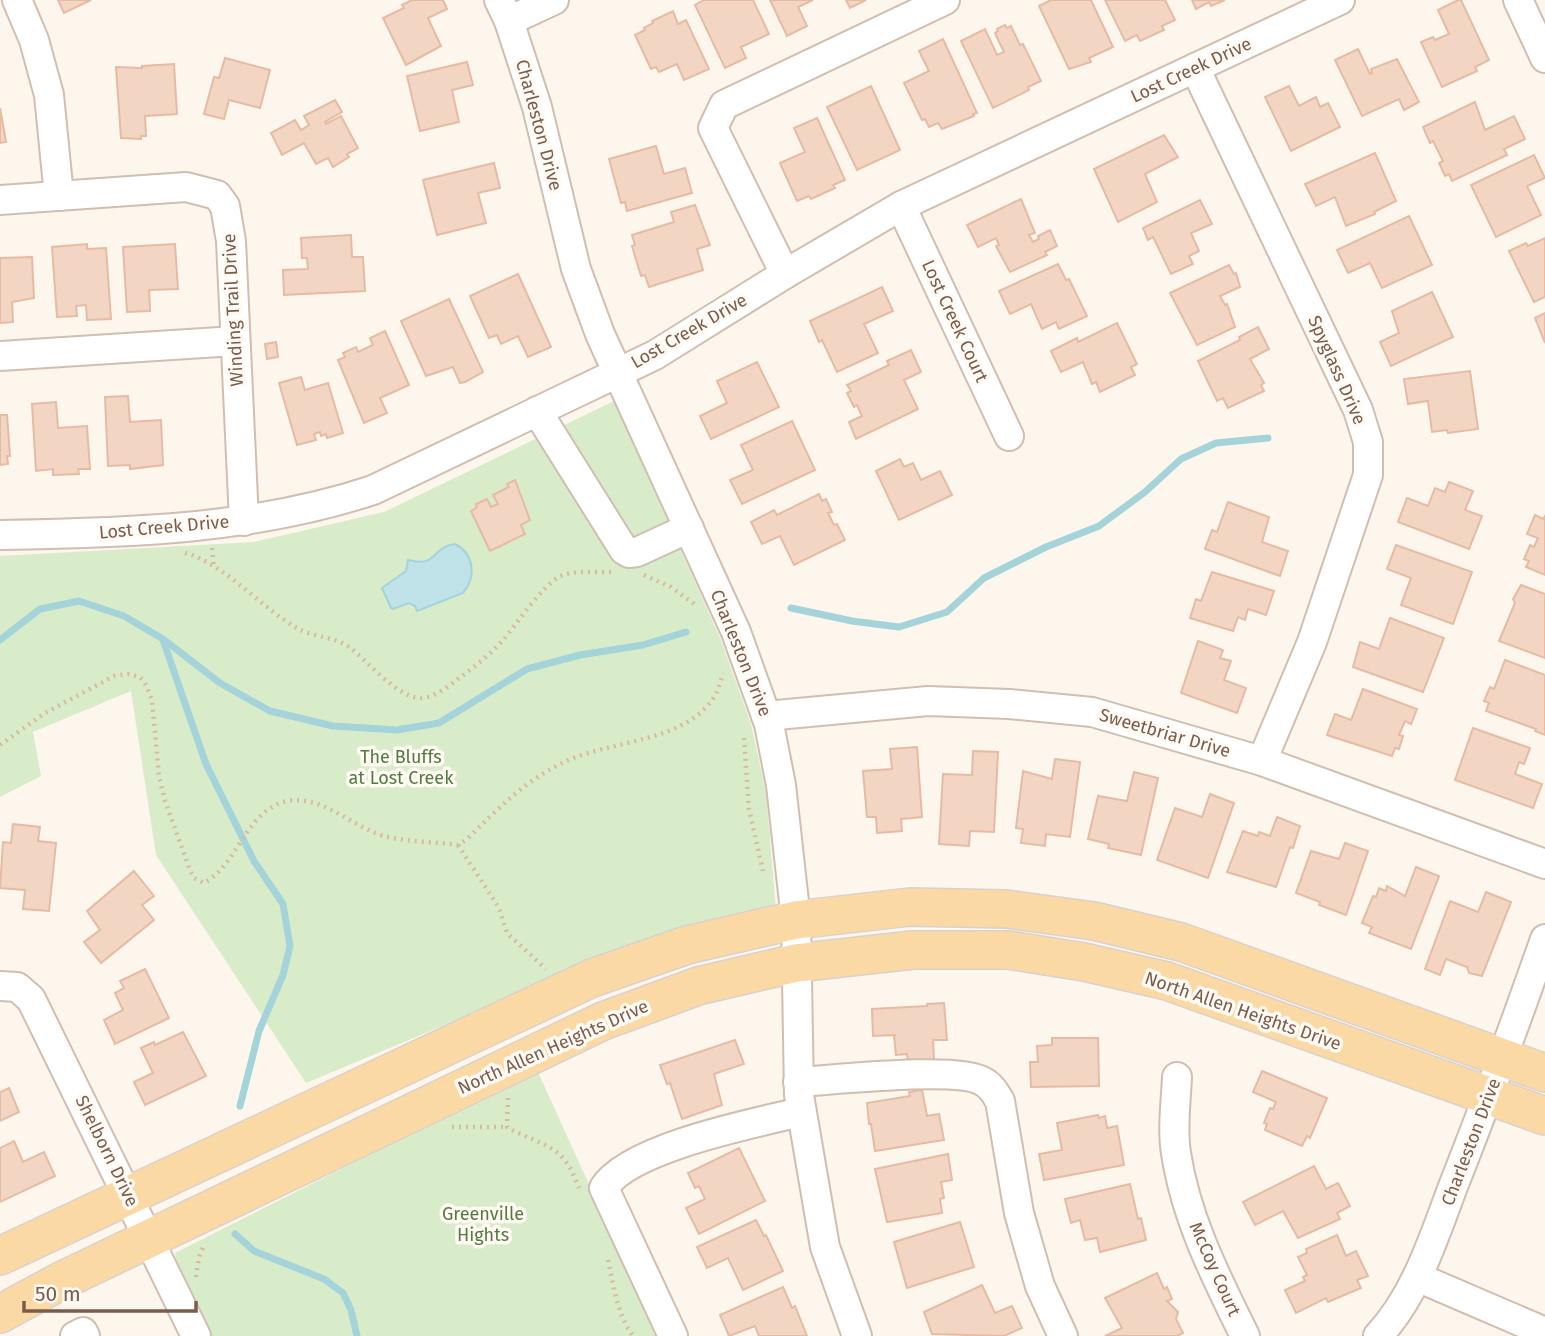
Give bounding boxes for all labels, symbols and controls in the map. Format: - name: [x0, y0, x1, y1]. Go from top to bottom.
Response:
- street label: Lost Creek Drive: [1127, 32, 1255, 108]
- street label: Charleston Drive: [511, 57, 567, 193]
- street label: Winding Trail Drive: [218, 233, 248, 387]
- street label: Lost Creek Court: [917, 256, 993, 386]
- street label: Lost Creek Drive: [627, 289, 751, 373]
- street label: Spyglass Drive: [1303, 312, 1371, 428]
- street label: Lost Creek Drive: [98, 510, 230, 544]
- street label: Charleston Drive: [706, 586, 776, 720]
- street label: Sweetbriar Drive: [1097, 704, 1233, 762]
- park label: The Bluffs at Lost Creek: [349, 746, 454, 789]
- street label: North Allen Heights Drive: [1142, 967, 1344, 1055]
- street label: North Allen Heights Drive: [454, 995, 652, 1099]
- street label: Charleston Drive: [1437, 1075, 1505, 1209]
- street label: Shelborn Drive: [71, 1092, 143, 1210]
- park label: Greenville Hights: [442, 1203, 524, 1246]
- street label: McCoy Court: [1184, 1219, 1246, 1320]
- scale bar: [24, 1270, 196, 1314]
- text: 50 m: [35, 1281, 81, 1307]

